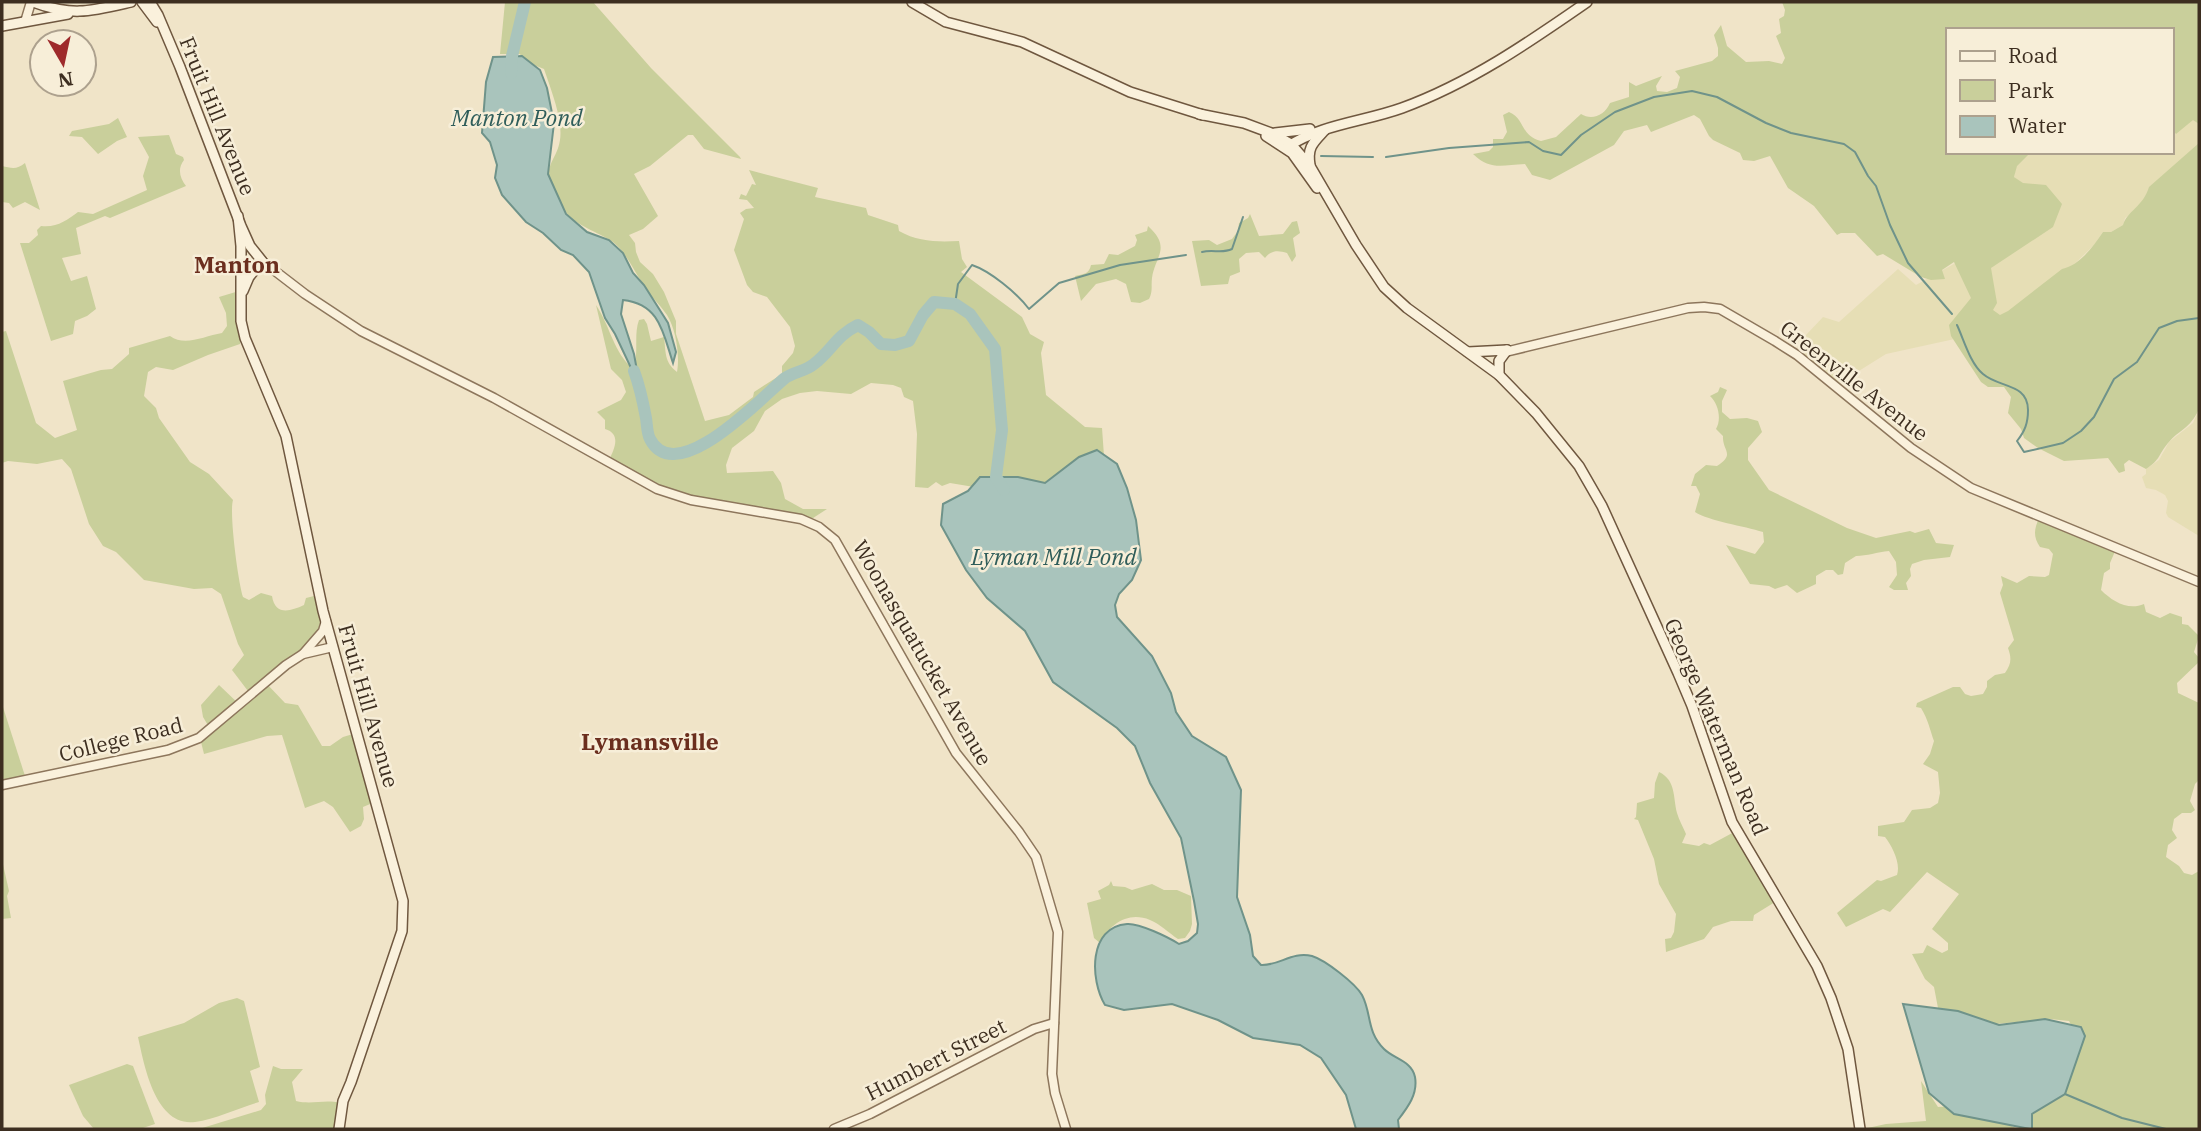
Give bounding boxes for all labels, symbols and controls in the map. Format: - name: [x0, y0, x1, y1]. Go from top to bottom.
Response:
- north arrow: [28, 28, 98, 98]
- legend: [1946, 28, 2173, 154]
- street label: Fruit Hill Avenue: [173, 32, 263, 199]
- text: Road: [2008, 41, 2058, 69]
- text: N: [56, 67, 75, 93]
- text: Park: [2008, 76, 2055, 104]
- water label: Manton Pond: [450, 102, 583, 132]
- text: Water: [2008, 111, 2067, 139]
- district label: Manton: [194, 249, 280, 279]
- street label: Greenville Avenue: [1775, 314, 1934, 447]
- street label: Woonasquatucket Avenue: [847, 535, 999, 770]
- water label: Lyman Mill Pond: [970, 541, 1137, 571]
- street label: George Waterman Road: [1658, 614, 1775, 840]
- street label: Fruit Hill Avenue: [332, 621, 406, 791]
- street label: College Road: [56, 710, 186, 768]
- district label: Lymansville: [581, 726, 719, 756]
- street label: Humbert Street: [860, 1012, 1011, 1107]

